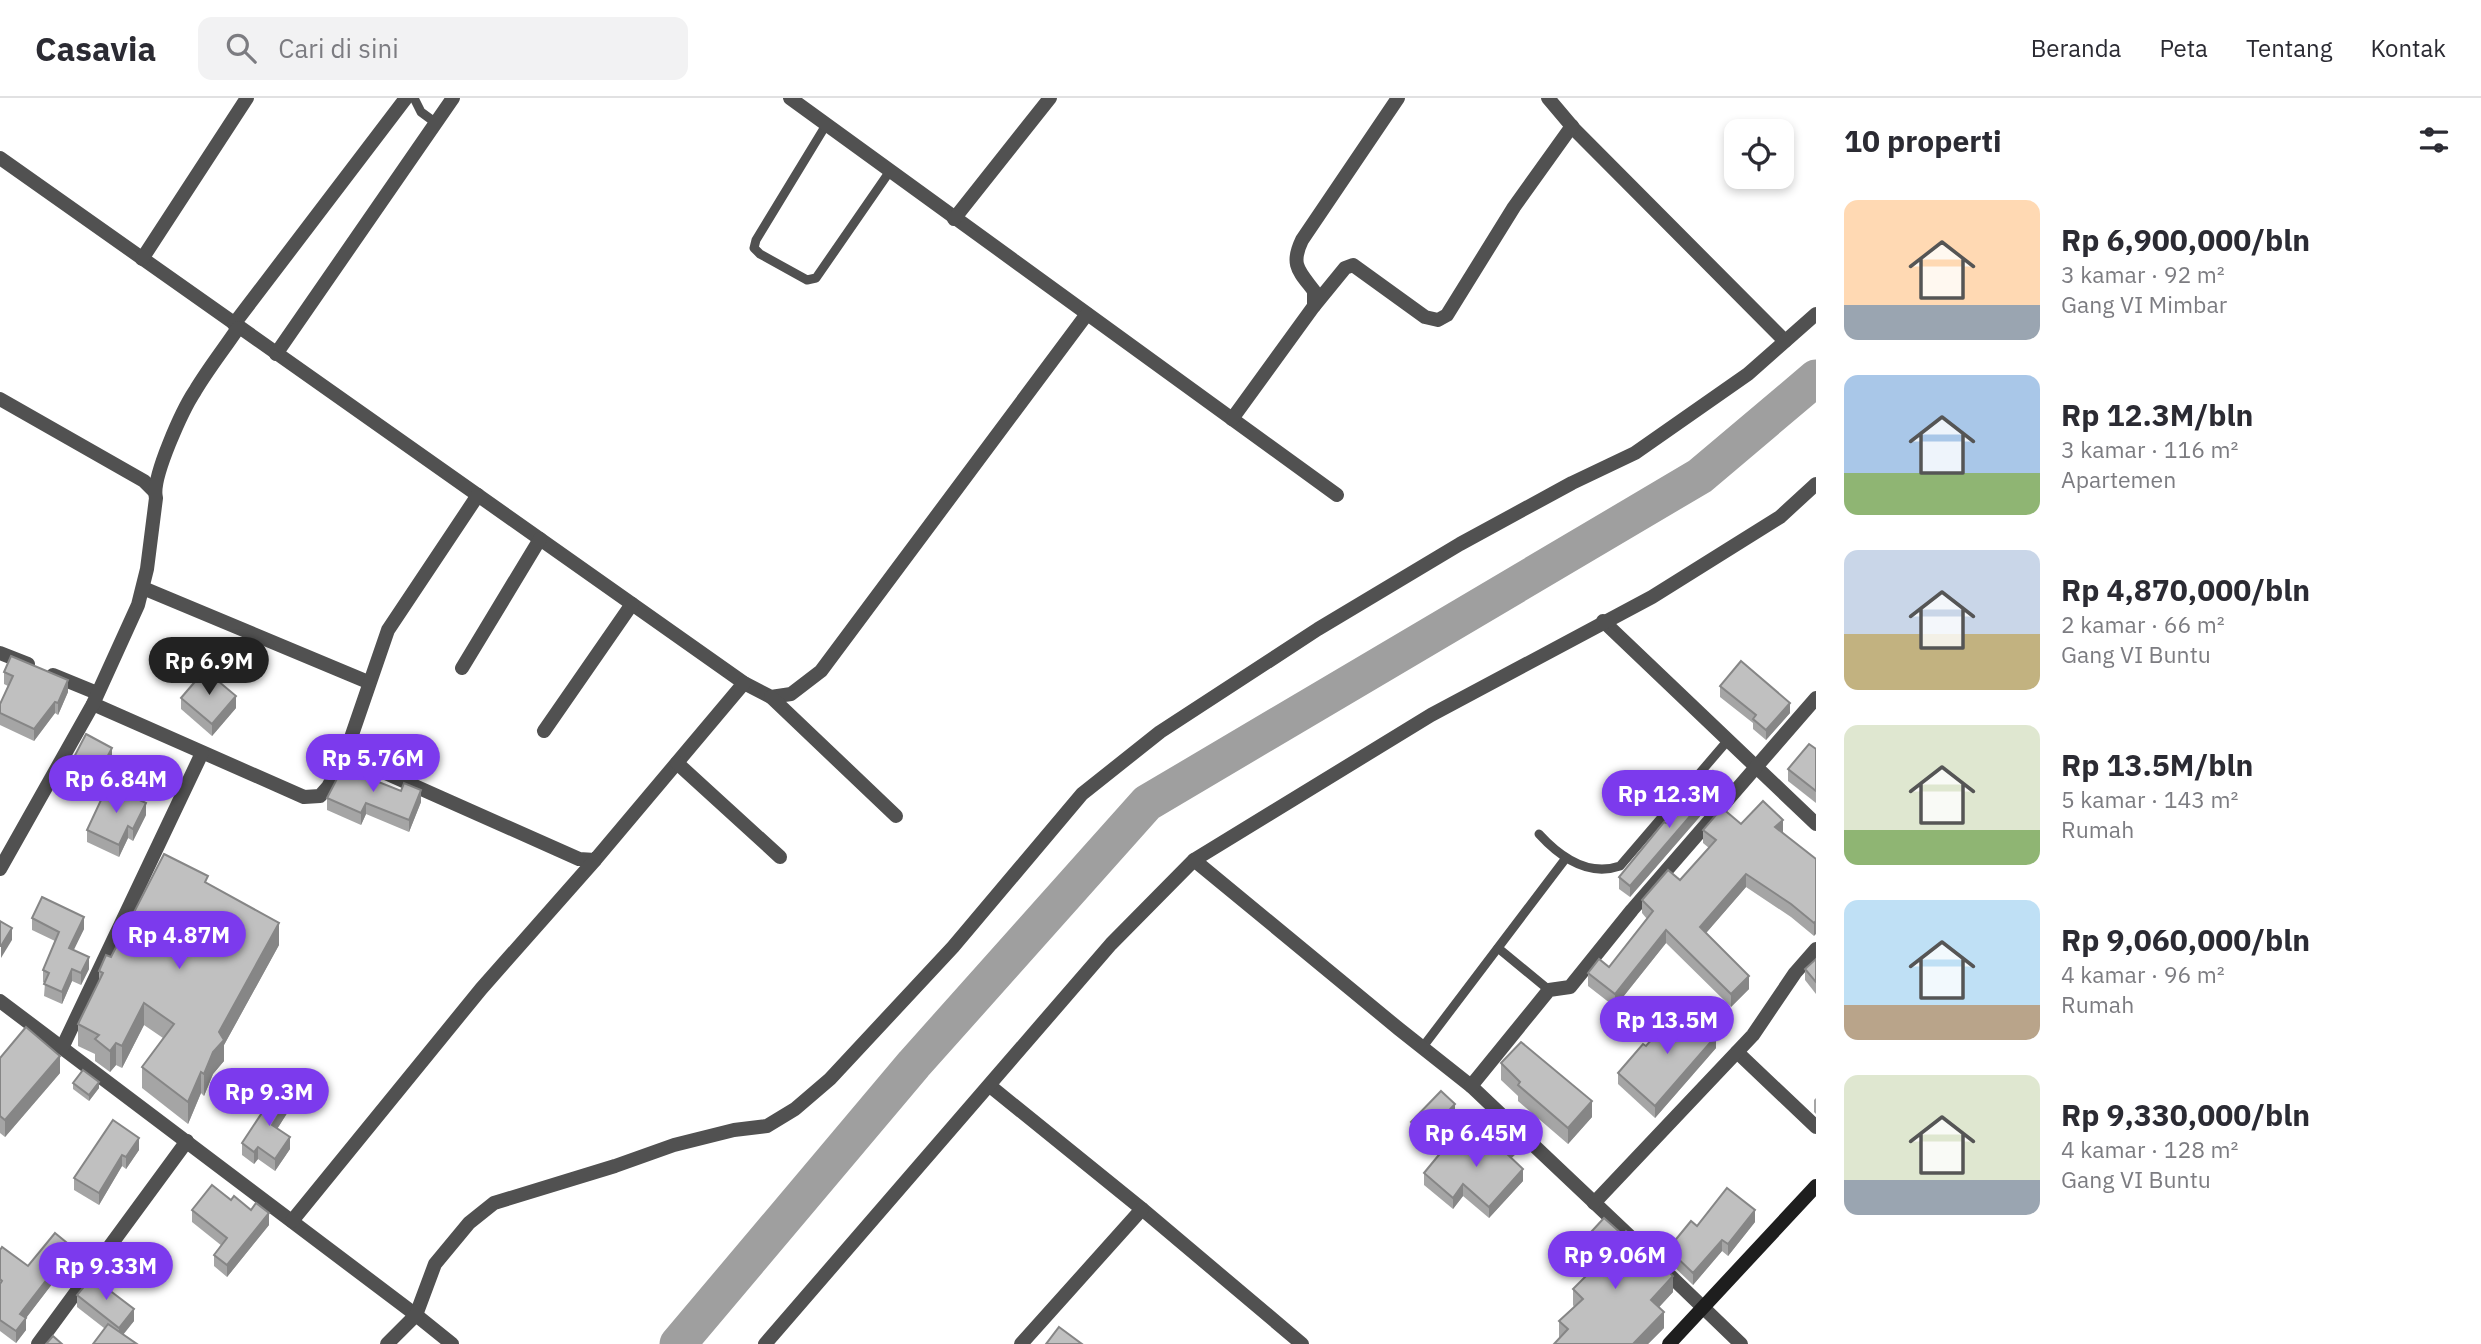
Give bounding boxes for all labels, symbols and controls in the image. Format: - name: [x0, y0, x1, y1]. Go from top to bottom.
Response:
- search box: [198, 17, 688, 80]
- text: Casavia: [35, 27, 156, 70]
- icon: search: [222, 29, 260, 67]
- text: Cari di sini: [278, 31, 399, 65]
- text: Beranda: [2031, 32, 2121, 64]
- text: Peta: [2159, 32, 2208, 64]
- text: Tentang: [2246, 32, 2332, 64]
- text: Kontak: [2370, 32, 2446, 64]
- map controls: [1724, 119, 1794, 189]
- button: locate: [1724, 119, 1794, 189]
- text: 10 properti: [1844, 121, 2002, 160]
- icon: filters: [2415, 121, 2453, 159]
- text: Rp 6,900,000/bln: [2061, 220, 2310, 259]
- icon: home: [1900, 228, 1984, 312]
- text: 3 kamar · 92 m²: [2061, 259, 2225, 289]
- text: Gang VI Mimbar: [2061, 289, 2227, 319]
- text: Rp 12.3M/bln: [2061, 395, 2253, 434]
- icon: home: [1900, 403, 1984, 487]
- text: 3 kamar · 116 m²: [2061, 434, 2239, 464]
- text: Apartemen: [2061, 464, 2176, 494]
- text: Rp 4,870,000/bln: [2061, 570, 2310, 609]
- icon: home: [1900, 578, 1984, 662]
- text: 2 kamar · 66 m²: [2061, 609, 2225, 639]
- pin: Rp 6.9M: [144, 638, 274, 697]
- text: Gang VI Buntu: [2061, 639, 2211, 669]
- text: Rp 6.9M: [165, 645, 253, 675]
- pin: Rp 5.76M: [301, 734, 445, 794]
- text: Rp 5.76M: [322, 742, 424, 772]
- text: Rp 13.5M/bln: [2061, 745, 2253, 784]
- icon: home: [1900, 753, 1984, 837]
- pin: Rp 6.84M: [44, 756, 188, 815]
- text: Rp 6.84M: [65, 763, 167, 793]
- pin: Rp 12.3M: [1597, 770, 1741, 830]
- text: Rp 12.3M: [1618, 778, 1720, 808]
- text: 5 kamar · 143 m²: [2061, 784, 2239, 814]
- text: Rumah: [2061, 814, 2134, 844]
- pin: Rp 4.87M: [107, 912, 251, 971]
- text: Rp 4.87M: [128, 919, 230, 949]
- text: Rp 9,060,000/bln: [2061, 920, 2310, 959]
- icon: home: [1900, 928, 1984, 1012]
- text: 4 kamar · 96 m²: [2061, 959, 2225, 989]
- text: Rumah: [2061, 989, 2134, 1019]
- pin: Rp 13.5M: [1595, 996, 1739, 1056]
- text: Rp 13.5M: [1616, 1004, 1718, 1034]
- pin: Rp 9.3M: [204, 1068, 334, 1128]
- text: Rp 9.3M: [225, 1076, 313, 1106]
- text: Rp 9,330,000/bln: [2061, 1095, 2310, 1134]
- icon: home: [1900, 1103, 1984, 1187]
- pin: Rp 6.45M: [1404, 1110, 1548, 1169]
- text: Rp 6.45M: [1425, 1117, 1527, 1147]
- text: 4 kamar · 128 m²: [2061, 1134, 2239, 1164]
- text: Gang VI Buntu: [2061, 1164, 2211, 1194]
- pin: Rp 9.06M: [1543, 1232, 1687, 1291]
- text: Rp 9.06M: [1564, 1239, 1666, 1269]
- pin: Rp 9.33M: [34, 1242, 178, 1302]
- text: Rp 9.33M: [55, 1250, 157, 1280]

